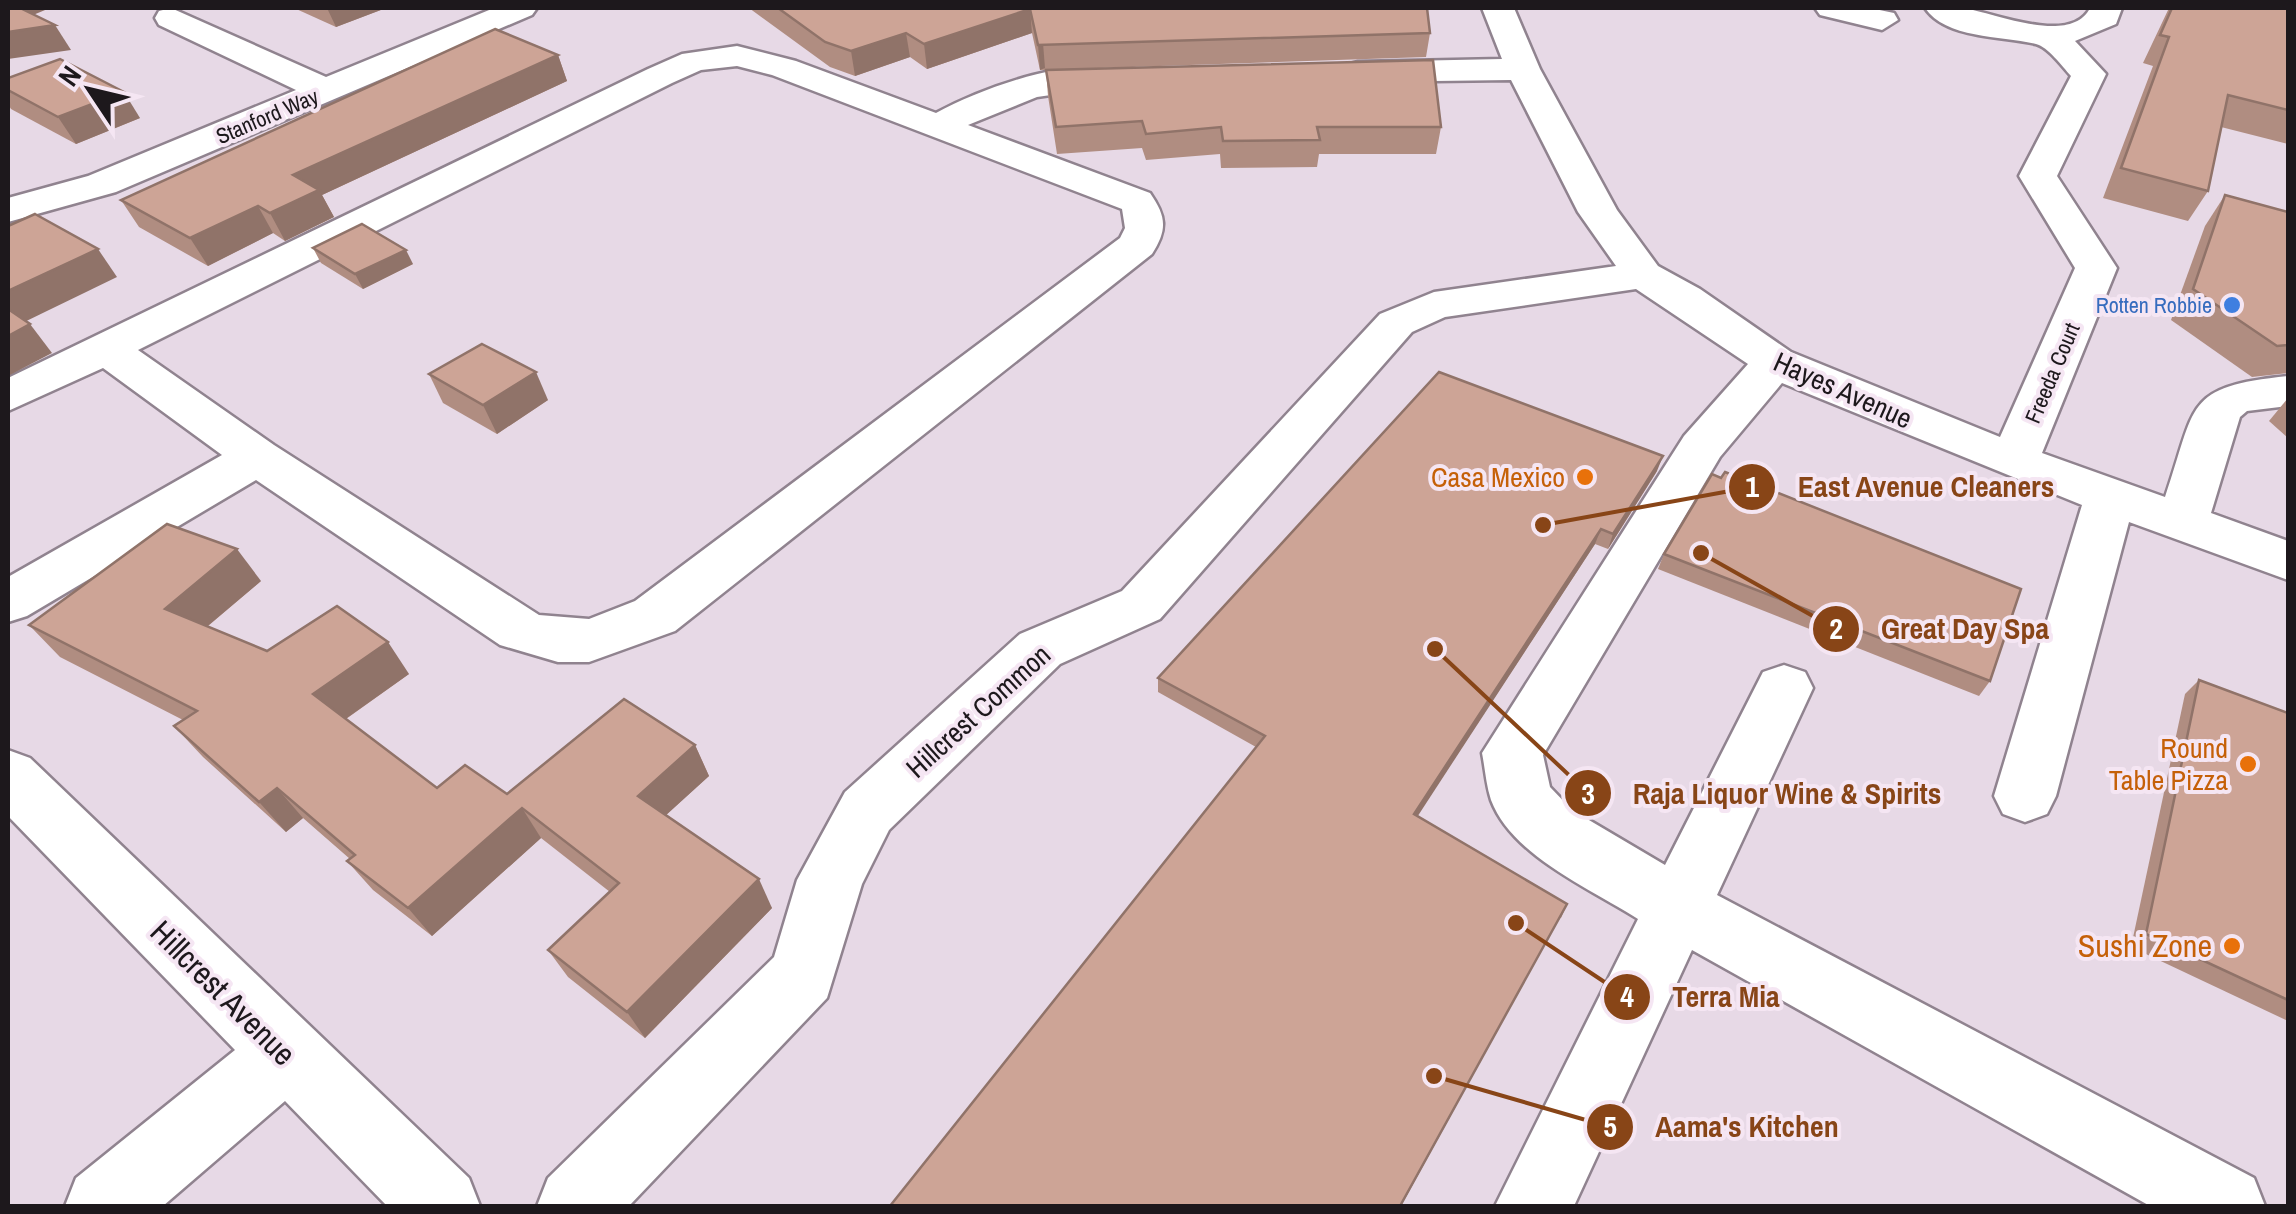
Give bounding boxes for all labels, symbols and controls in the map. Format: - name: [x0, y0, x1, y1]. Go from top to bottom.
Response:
- north arrow: [40, 40, 140, 140]
- text: N: [49, 58, 90, 93]
- street label: Stanford Way: [211, 81, 323, 151]
- place label: Rotten Robbie: [2096, 290, 2212, 320]
- marker: Rotten Robbie: [2221, 294, 2243, 316]
- street label: Freeda Court: [2017, 318, 2087, 428]
- street label: Hayes Avenue: [1768, 343, 1918, 437]
- callout: East Avenue Cleaners: [1727, 457, 2075, 517]
- place label: Casa Mexico: [1431, 458, 1565, 496]
- marker: Casa Mexico: [1574, 466, 1596, 488]
- text: 1: [1745, 466, 1759, 506]
- text: East Avenue Cleaners: [1798, 466, 2054, 506]
- callout: Great Day Spa: [1811, 599, 2069, 659]
- text: 2: [1829, 608, 1843, 648]
- text: Great Day Spa: [1881, 608, 2049, 648]
- street label: Hillcrest Common: [898, 636, 1058, 786]
- place label: Round Table Pizza: [2109, 729, 2228, 799]
- marker: Round Table Pizza: [2237, 753, 2259, 775]
- callout: Raja Liquor Wine & Spirits: [1563, 763, 1962, 823]
- text: 3: [1581, 773, 1595, 813]
- text: Raja Liquor Wine & Spirits: [1633, 773, 1941, 813]
- street label: Hillcrest Avenue: [141, 911, 305, 1075]
- place label: Sushi Zone: [2078, 924, 2212, 967]
- marker: Sushi Zone: [2221, 935, 2243, 957]
- callout: Terra Mia: [1602, 967, 1800, 1027]
- text: 4: [1620, 976, 1634, 1016]
- text: Terra Mia: [1672, 976, 1780, 1016]
- callout: Aama's Kitchen: [1585, 1097, 1859, 1157]
- text: 5: [1603, 1106, 1617, 1146]
- text: Aama's Kitchen: [1655, 1106, 1839, 1146]

